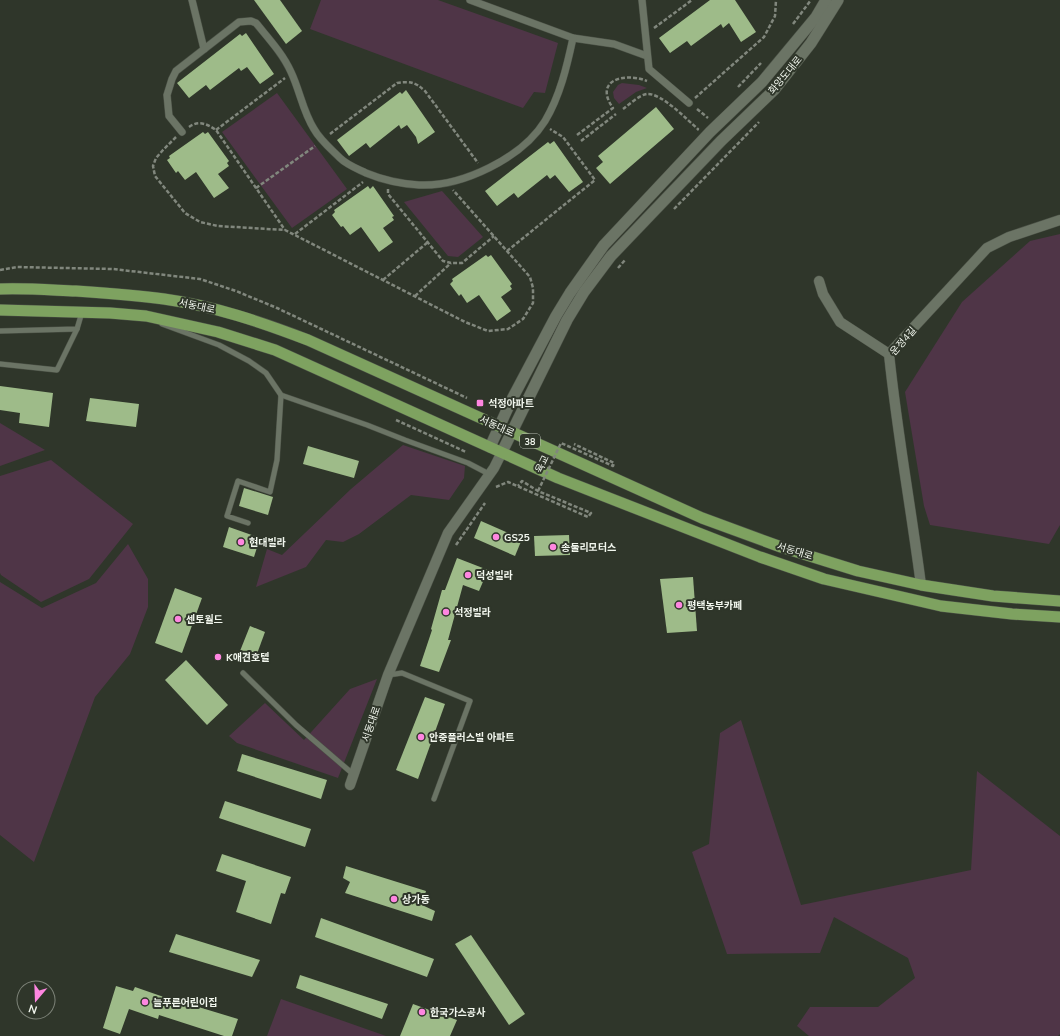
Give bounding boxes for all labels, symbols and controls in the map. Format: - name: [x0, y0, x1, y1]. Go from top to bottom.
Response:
- street label: 화양도대로: [765, 53, 805, 97]
- street label: 서동대로: [178, 296, 216, 316]
- street label: 운정4길: [887, 324, 919, 358]
- place label: 석정아파트: [488, 397, 534, 410]
- marker: 석정아파트: [475, 398, 485, 408]
- street label: 서동대로: [478, 413, 516, 439]
- road number: 38: [520, 434, 540, 448]
- street label: 육교: [532, 453, 552, 475]
- place label: GS25: [504, 531, 530, 544]
- marker: GS25: [491, 532, 501, 542]
- place label: 현대빌라: [249, 536, 286, 549]
- marker: 현대빌라: [236, 537, 246, 547]
- street label: 서동대로: [775, 539, 815, 563]
- place label: 송둘리모터스: [561, 541, 616, 554]
- marker: 송둘리모터스: [548, 542, 558, 552]
- place label: 덕성빌라: [476, 569, 513, 582]
- marker: 덕성빌라: [463, 570, 473, 580]
- place label: 평택농부카페: [687, 599, 742, 612]
- marker: 평택농부카페: [674, 600, 684, 610]
- place label: 석정빌라: [454, 606, 491, 619]
- marker: 석정빌라: [441, 607, 451, 617]
- place label: 센토월드: [186, 613, 223, 626]
- marker: 센토월드: [173, 614, 183, 624]
- place label: K애견호텔: [226, 651, 269, 664]
- marker: K애견호텔: [213, 652, 223, 662]
- street label: 서동대로: [359, 704, 383, 744]
- place label: 안중플러스빌 아파트: [429, 731, 515, 744]
- marker: 안중플러스빌 아파트: [416, 732, 426, 742]
- place label: 상가동: [402, 893, 430, 906]
- marker: 상가동: [389, 894, 399, 904]
- north arrow: [16, 980, 56, 1020]
- place label: 늘푸른어린이집: [153, 996, 217, 1009]
- marker: 늘푸른어린이집: [140, 997, 150, 1007]
- text: N: [27, 1001, 39, 1017]
- place label: 한국가스공사: [430, 1006, 486, 1019]
- marker: 한국가스공사: [417, 1007, 427, 1017]

